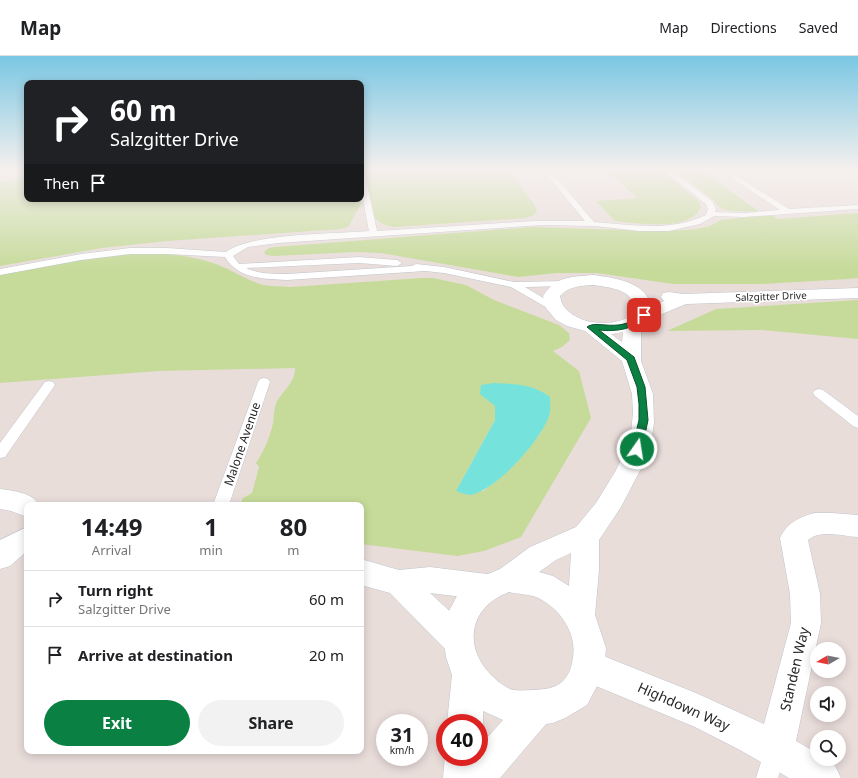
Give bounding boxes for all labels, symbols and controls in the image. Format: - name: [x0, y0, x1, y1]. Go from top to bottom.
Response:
- text: Map: [20, 15, 61, 41]
- text: Map: [659, 18, 688, 37]
- text: Directions: [710, 18, 777, 37]
- text: Saved: [799, 18, 838, 37]
- text: 60 m: [110, 91, 177, 129]
- icon: right: [44, 96, 96, 148]
- text: Salzgitter Drive: [110, 127, 239, 151]
- icon: arrive: [87, 172, 109, 194]
- text: Then: [44, 173, 79, 193]
- street label: Salzgitter Drive: [735, 288, 807, 304]
- pin: [627, 298, 661, 332]
- icon: arrive: [633, 304, 655, 326]
- street label: Malone Avenue: [220, 400, 264, 488]
- position arrow: [616, 428, 658, 470]
- text: 14:49: [81, 510, 142, 543]
- text: 1: [204, 510, 218, 543]
- text: 80: [280, 510, 307, 543]
- text: Arrival: [92, 541, 131, 559]
- text: min: [199, 541, 223, 559]
- text: m: [287, 541, 300, 559]
- text: Turn right: [78, 580, 153, 600]
- icon: right: [44, 588, 66, 610]
- text: 60 m: [309, 589, 344, 609]
- text: Salzgitter Drive: [78, 600, 171, 618]
- street label: Standen Way: [775, 624, 813, 713]
- north arrow: [810, 642, 846, 678]
- map controls: [810, 642, 846, 766]
- icon: arrive: [44, 644, 66, 666]
- text: Arrive at destination: [78, 645, 233, 665]
- text: 20 m: [309, 645, 344, 665]
- street label: Highdown Way: [635, 677, 734, 735]
- button: sound: [810, 686, 846, 722]
- button: Exit: [44, 700, 190, 746]
- button: Share: [198, 700, 344, 746]
- speed limit sign: 40: [436, 714, 488, 766]
- text: 31: [391, 721, 413, 748]
- button: search: [810, 730, 846, 766]
- text: km/h: [390, 743, 414, 757]

